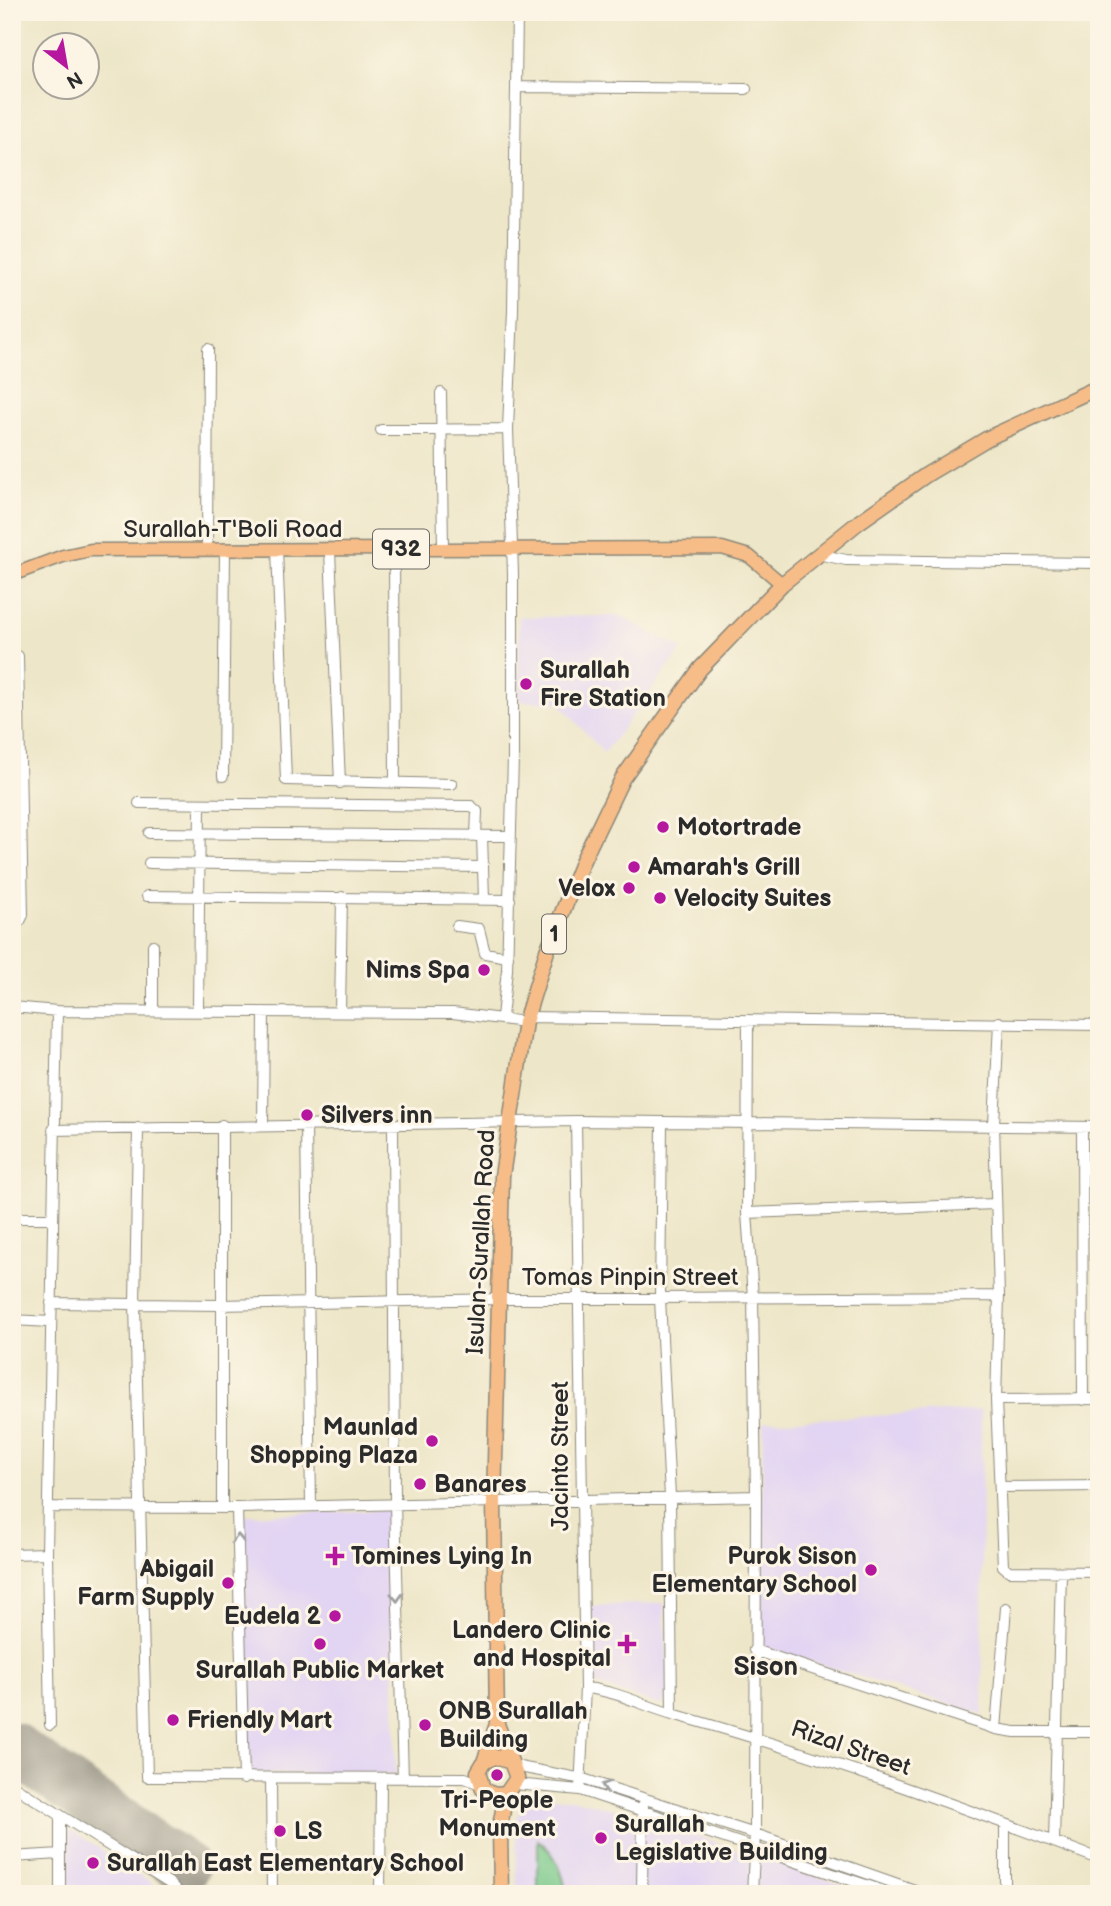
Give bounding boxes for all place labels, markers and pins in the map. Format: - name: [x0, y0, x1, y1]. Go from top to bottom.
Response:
- place label: Surallah Fire Station: [540, 656, 666, 713]
- marker: Surallah Fire Station: [518, 676, 534, 692]
- place label: Motortrade: [677, 813, 801, 842]
- marker: Motortrade: [655, 819, 671, 835]
- place label: Amarah's Grill: [647, 853, 800, 882]
- marker: Amarah's Grill: [626, 859, 642, 875]
- place label: Velox: [558, 874, 615, 903]
- marker: Velox: [621, 880, 637, 896]
- place label: Velocity Suites: [674, 884, 832, 913]
- marker: Velocity Suites: [652, 890, 668, 906]
- place label: Nims Spa: [365, 956, 470, 985]
- marker: Nims Spa: [476, 962, 492, 978]
- place label: Silvers inn: [321, 1101, 433, 1130]
- marker: Silvers inn: [299, 1107, 315, 1123]
- place label: Maunlad Shopping Plaza: [250, 1413, 418, 1470]
- marker: Maunlad Shopping Plaza: [424, 1433, 440, 1449]
- place label: Banares: [434, 1470, 527, 1499]
- marker: Banares: [412, 1476, 428, 1492]
- place label: Tomines Lying In: [351, 1542, 532, 1571]
- place label: Purok Sison Elementary School: [651, 1542, 857, 1599]
- marker: Tomines Lying In: [325, 1546, 345, 1566]
- place label: Abigail Farm Supply: [77, 1555, 214, 1612]
- marker: Purok Sison Elementary School: [863, 1562, 879, 1578]
- marker: Abigail Farm Supply: [220, 1575, 236, 1591]
- place label: Eudela 2: [224, 1602, 322, 1631]
- marker: Eudela 2: [327, 1608, 343, 1624]
- place label: Landero Clinic and Hospital: [452, 1616, 611, 1673]
- marker: Landero Clinic and Hospital: [617, 1634, 637, 1654]
- marker: Surallah Public Market: [312, 1636, 328, 1652]
- place label: Surallah Public Market: [196, 1656, 444, 1685]
- place label: ONB Surallah Building: [439, 1697, 588, 1754]
- place label: Friendly Mart: [187, 1706, 332, 1735]
- marker: Friendly Mart: [165, 1712, 181, 1728]
- marker: ONB Surallah Building: [417, 1717, 433, 1733]
- marker: Tri-People Monument: [489, 1767, 505, 1783]
- place label: Tri-People Monument: [439, 1786, 555, 1843]
- place label: Surallah Legislative Building: [615, 1810, 828, 1867]
- place label: LS: [294, 1817, 322, 1846]
- marker: LS: [272, 1823, 288, 1839]
- marker: Surallah Legislative Building: [593, 1830, 609, 1846]
- place label: Surallah East Elementary School: [107, 1849, 464, 1878]
- marker: Surallah East Elementary School: [85, 1855, 101, 1871]

